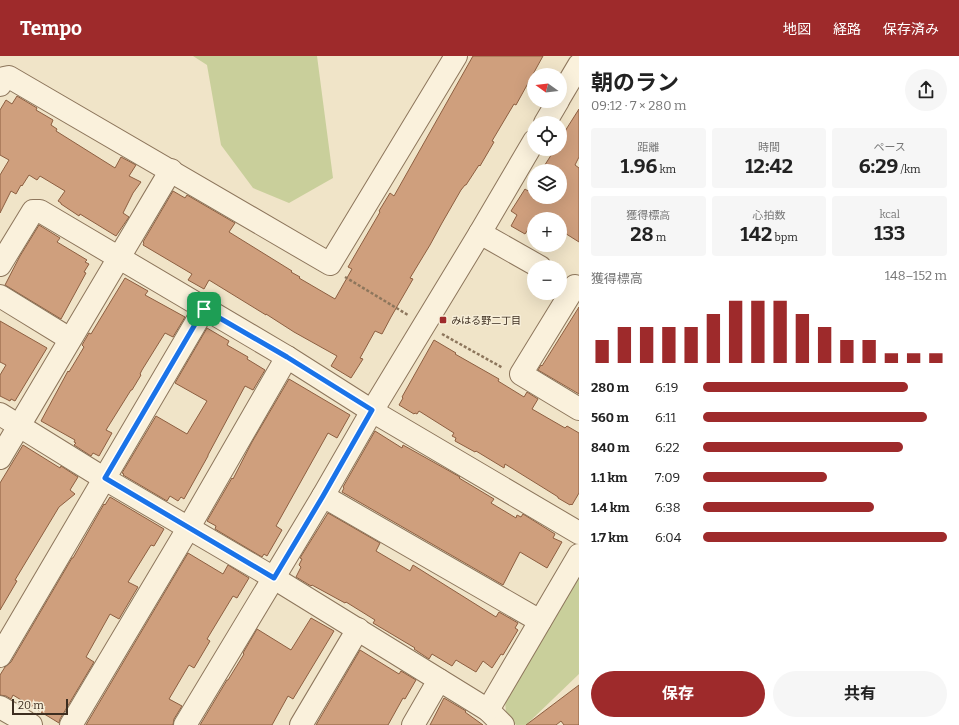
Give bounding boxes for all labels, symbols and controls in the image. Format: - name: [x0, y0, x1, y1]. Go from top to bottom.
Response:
- text: Tempo: [20, 17, 82, 40]
- text: 地図: [783, 21, 811, 38]
- text: 経路: [833, 21, 861, 38]
- text: 保存済み: [883, 21, 939, 38]
- north arrow: [527, 68, 567, 108]
- map controls: [527, 68, 567, 300]
- text: 朝のラン: [591, 69, 679, 96]
- button: share: [905, 69, 947, 111]
- text: 09:12 · 7 × 280 m: [591, 98, 687, 113]
- button: locate: [527, 116, 567, 156]
- text: 距離: [637, 141, 659, 154]
- text: 時間: [758, 141, 780, 154]
- text: ペース: [873, 141, 906, 154]
- text: 1.96: [621, 154, 657, 178]
- text: 12:42: [745, 154, 793, 178]
- text: 6:29: [859, 154, 898, 178]
- text: km: [657, 163, 676, 176]
- text: /km: [898, 163, 921, 176]
- button: layers: [527, 164, 567, 204]
- text: kcal: [879, 208, 900, 221]
- text: 獲得標高: [626, 209, 670, 222]
- text: 心拍数: [752, 209, 785, 222]
- button: +: [527, 212, 567, 252]
- text: 133: [874, 221, 905, 245]
- text: 28: [630, 222, 654, 246]
- text: 142: [740, 222, 772, 246]
- text: m: [654, 231, 666, 244]
- text: bpm: [772, 231, 798, 244]
- button: −: [527, 260, 567, 300]
- text: 148–152 m: [885, 268, 947, 283]
- text: 獲得標高: [591, 271, 643, 286]
- pin: [187, 292, 221, 326]
- icon: arrive: [193, 298, 215, 320]
- marker: みはる野二丁目: [438, 315, 448, 325]
- place label: みはる野二丁目: [451, 315, 521, 327]
- text: 280 m: [591, 380, 629, 395]
- text: 6:19: [655, 380, 678, 395]
- text: 560 m: [591, 410, 629, 425]
- text: 6:11: [655, 410, 676, 425]
- text: 840 m: [591, 440, 630, 455]
- text: 6:22: [655, 440, 680, 455]
- text: 1.1 km: [591, 470, 627, 485]
- text: 7:09: [655, 470, 680, 485]
- text: 1.4 km: [591, 500, 630, 515]
- text: 6:38: [655, 500, 681, 515]
- text: 1.7 km: [591, 530, 628, 545]
- text: 6:04: [655, 530, 681, 545]
- button: 保存: [591, 671, 765, 717]
- button: 共有: [773, 671, 947, 717]
- scale bar: [12, 697, 68, 716]
- text: 20 m: [18, 699, 44, 712]

